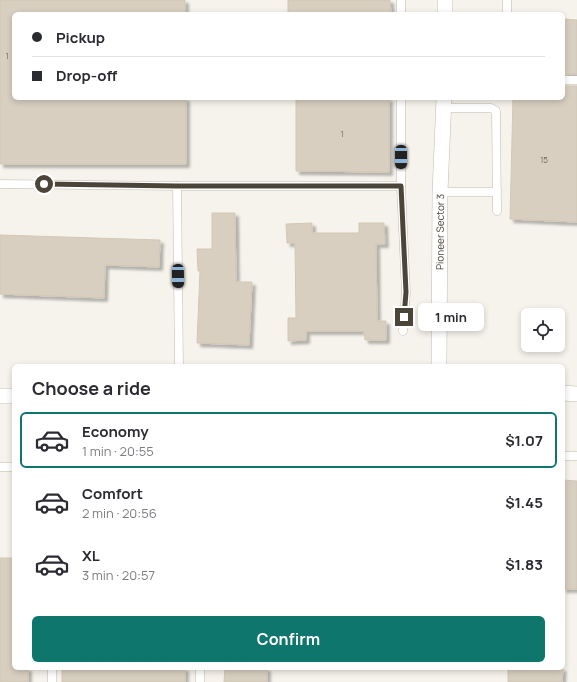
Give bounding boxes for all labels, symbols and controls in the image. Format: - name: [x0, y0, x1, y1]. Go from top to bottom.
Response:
- text: Pickup: [56, 27, 105, 48]
- house number: 1: [5, 50, 9, 61]
- text: Drop-off: [56, 65, 117, 86]
- house number: 1: [340, 128, 344, 139]
- car: [395, 145, 407, 169]
- house number: 15: [540, 154, 548, 165]
- route start: [35, 175, 53, 193]
- street label: Pioneer Sector 3: [433, 194, 447, 270]
- car: [172, 264, 184, 288]
- callout: 1 min: [418, 303, 484, 331]
- route end: [395, 308, 413, 326]
- text: 1 min: [435, 308, 467, 326]
- map controls: [521, 308, 565, 352]
- button: locate: [521, 308, 565, 352]
- text: Choose a ride: [32, 376, 151, 400]
- text: Economy: [82, 421, 149, 442]
- icon: car: [34, 422, 70, 458]
- text: $1.07: [505, 430, 543, 451]
- text: 1 min · 20:55: [82, 442, 154, 460]
- text: Comfort: [82, 483, 143, 504]
- icon: car: [34, 484, 70, 520]
- text: $1.45: [505, 492, 543, 513]
- text: 2 min · 20:56: [82, 504, 157, 522]
- text: XL: [82, 545, 100, 566]
- icon: car: [34, 546, 70, 582]
- text: $1.83: [505, 554, 543, 575]
- text: 3 min · 20:57: [82, 566, 155, 584]
- button: Confirm: [32, 616, 545, 662]

